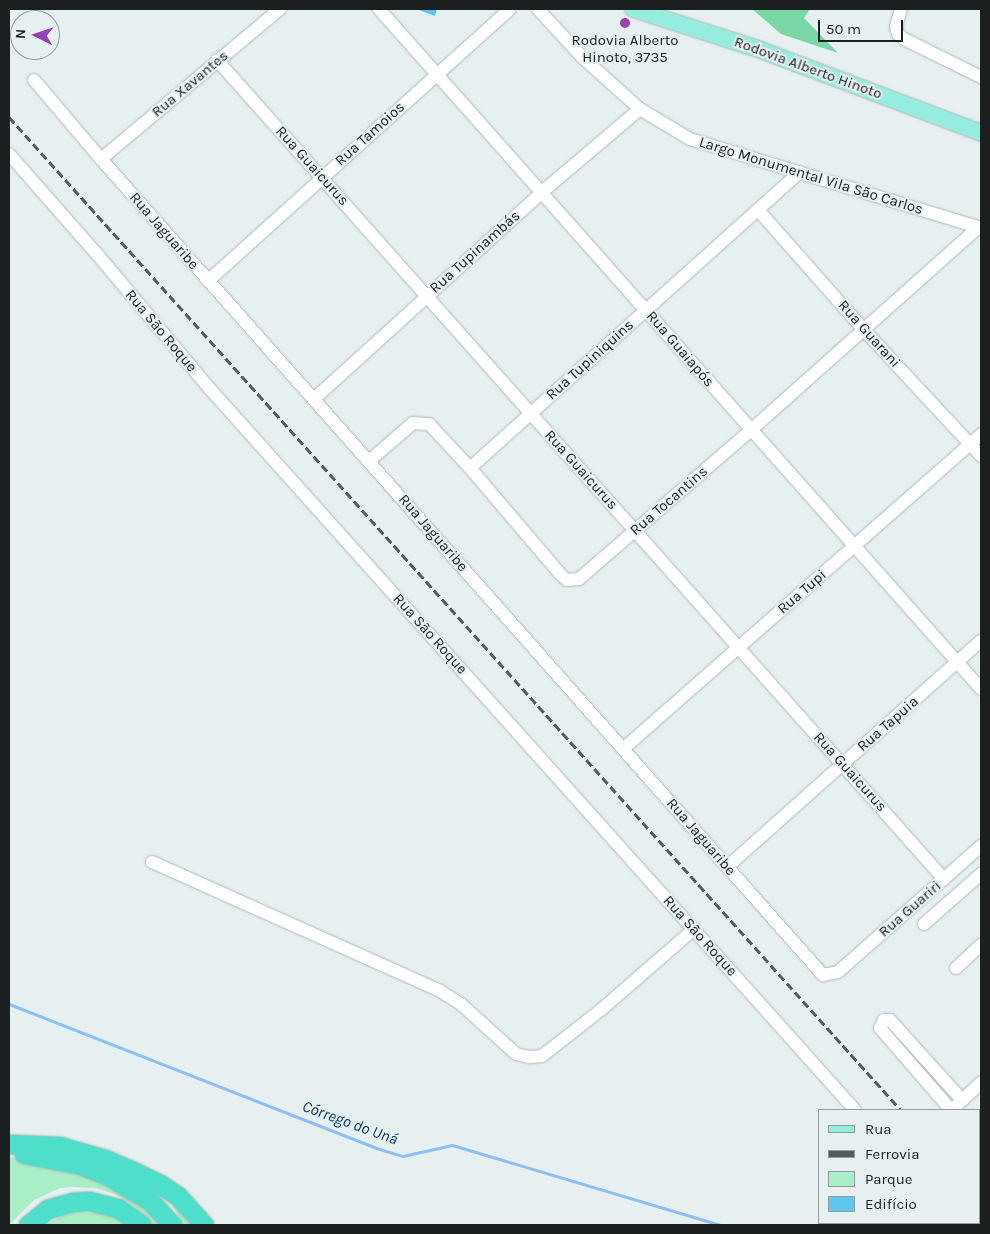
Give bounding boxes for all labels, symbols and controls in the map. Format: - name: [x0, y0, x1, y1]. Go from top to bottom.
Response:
- north arrow: [10, 10, 60, 60]
- scale bar: [820, 10, 905, 42]
- marker: Rodovia Alberto Hinoto, 3735: [619, 17, 631, 29]
- text: 50 m: [826, 20, 861, 38]
- text: N: [12, 28, 29, 40]
- place label: Rodovia Alberto Hinoto, 3735: [572, 31, 678, 66]
- street label: Rodovia Alberto Hinoto: [732, 33, 884, 103]
- street label: Rua Xavantes: [148, 47, 232, 121]
- street label: Rua Tamoios: [332, 98, 408, 170]
- street label: Rua Guaicurus: [272, 123, 352, 209]
- street label: Largo Monumental Vila São Carlos: [697, 133, 925, 219]
- street label: Rua Jaguaribe: [125, 189, 203, 273]
- street label: Rua Tupinambás: [426, 207, 524, 297]
- street label: Rua São Roque: [121, 286, 201, 376]
- street label: Rua Guarani: [834, 297, 904, 371]
- street label: Rua Guaiapós: [642, 307, 718, 391]
- street label: Rua Tupiniquins: [542, 316, 638, 404]
- street label: Rua Guaicurus: [541, 427, 621, 513]
- street label: Rua Tocantins: [627, 462, 711, 540]
- street label: Rua Jaguaribe: [394, 491, 472, 575]
- street label: Rua Tupi: [774, 566, 830, 618]
- street label: Rua São Roque: [389, 590, 471, 678]
- street label: Rua Tapuia: [854, 693, 922, 755]
- street label: Rua Guaicurus: [810, 729, 890, 815]
- street label: Rua Jaguaribe: [662, 795, 740, 879]
- street label: Rua Guariri: [875, 877, 945, 941]
- street label: Rua São Roque: [659, 892, 741, 980]
- water label: Córrego do Uná: [299, 1097, 401, 1149]
- legend: [818, 1109, 980, 1224]
- text: Rua: [865, 1120, 892, 1138]
- text: Ferrovia: [865, 1145, 919, 1163]
- text: Parque: [865, 1170, 913, 1188]
- text: Edifício: [865, 1195, 917, 1213]

